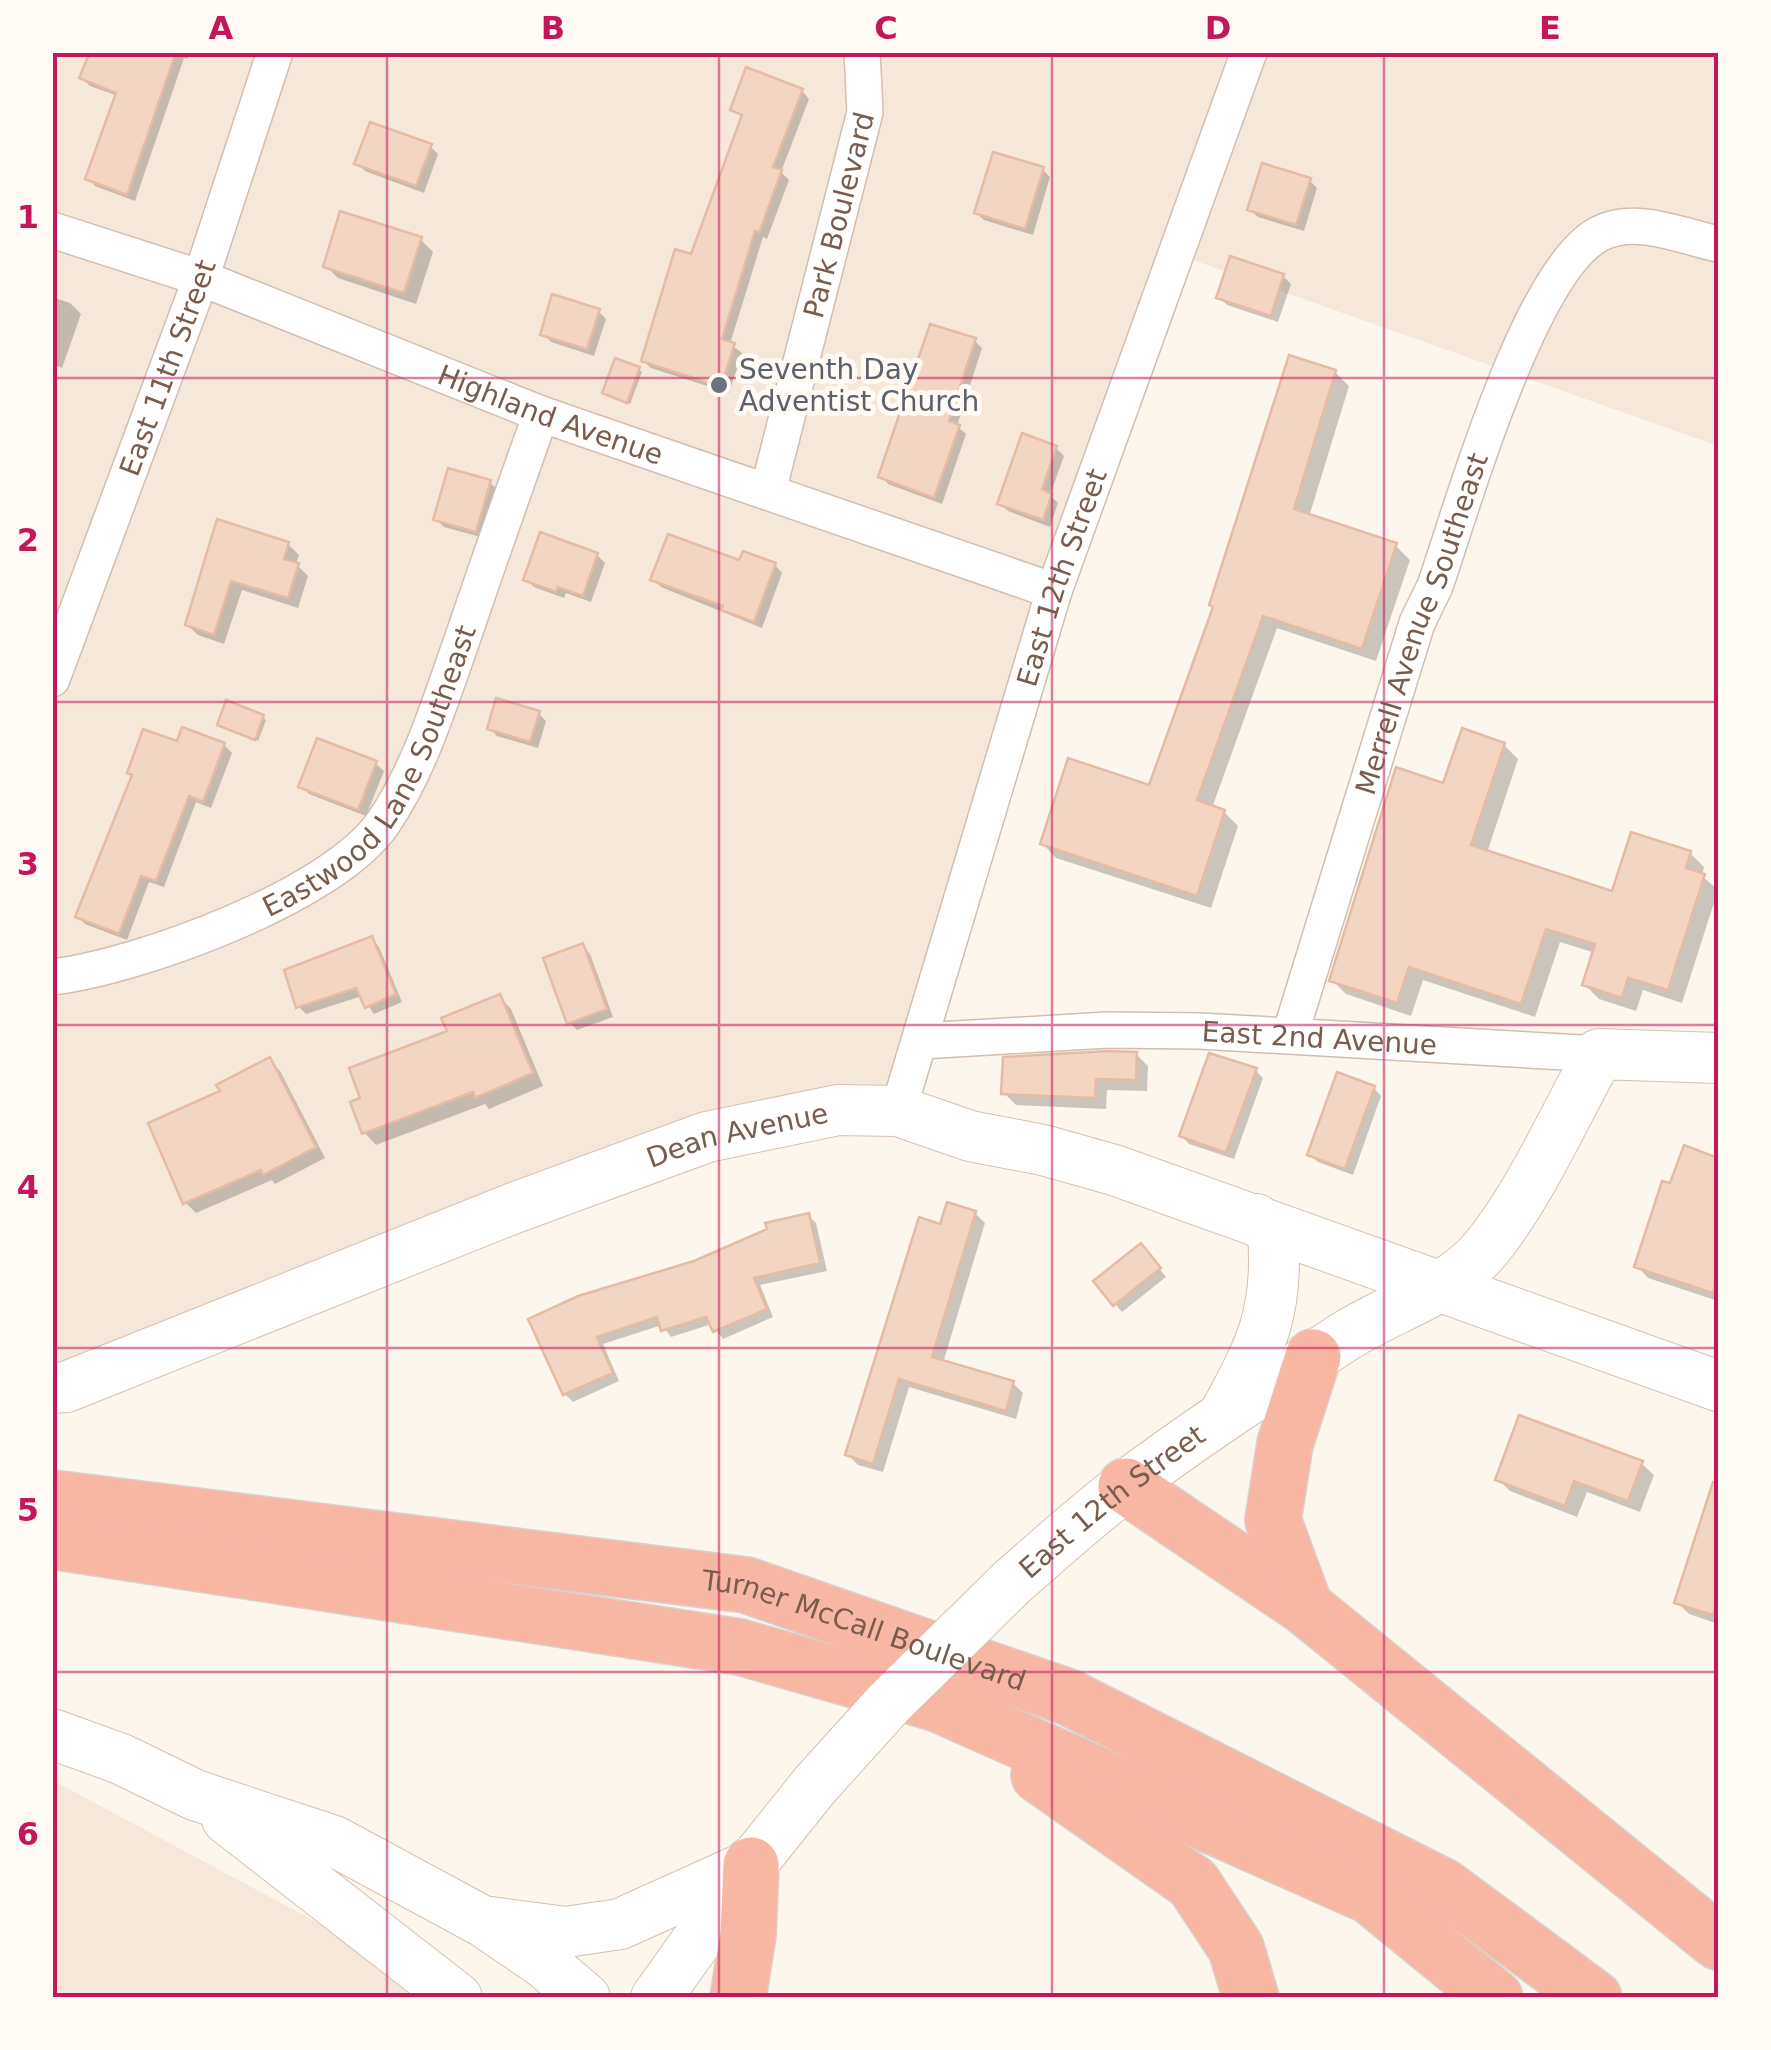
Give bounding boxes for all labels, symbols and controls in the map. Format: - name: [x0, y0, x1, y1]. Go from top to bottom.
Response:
- text: A: [209, 9, 234, 47]
- text: B: [541, 9, 565, 47]
- text: C: [874, 9, 898, 47]
- text: D: [1205, 9, 1231, 47]
- text: E: [1539, 9, 1561, 47]
- street label: Park Boulevard: [797, 109, 881, 321]
- text: 1: [17, 198, 39, 236]
- street label: East 11th Street: [113, 256, 223, 480]
- place label: Seventh Day Adventist Church: [739, 353, 979, 418]
- street label: Highland Avenue: [433, 358, 667, 472]
- marker: Seventh Day Adventist Church: [708, 374, 730, 396]
- street label: Merrell Avenue Southeast: [1349, 449, 1495, 799]
- street label: East 12th Street: [1010, 464, 1114, 691]
- text: 2: [17, 521, 39, 559]
- street label: Eastwood Lane Southeast: [257, 621, 483, 924]
- text: 3: [17, 845, 39, 883]
- street label: East 2nd Avenue: [1201, 1015, 1438, 1062]
- street label: Dean Avenue: [642, 1096, 831, 1175]
- text: 4: [17, 1168, 39, 1206]
- street label: East 12th Street: [1012, 1418, 1211, 1585]
- text: 5: [17, 1491, 39, 1529]
- street label: Turner McCall Boulevard: [699, 1564, 1030, 1698]
- text: 6: [17, 1815, 39, 1853]

